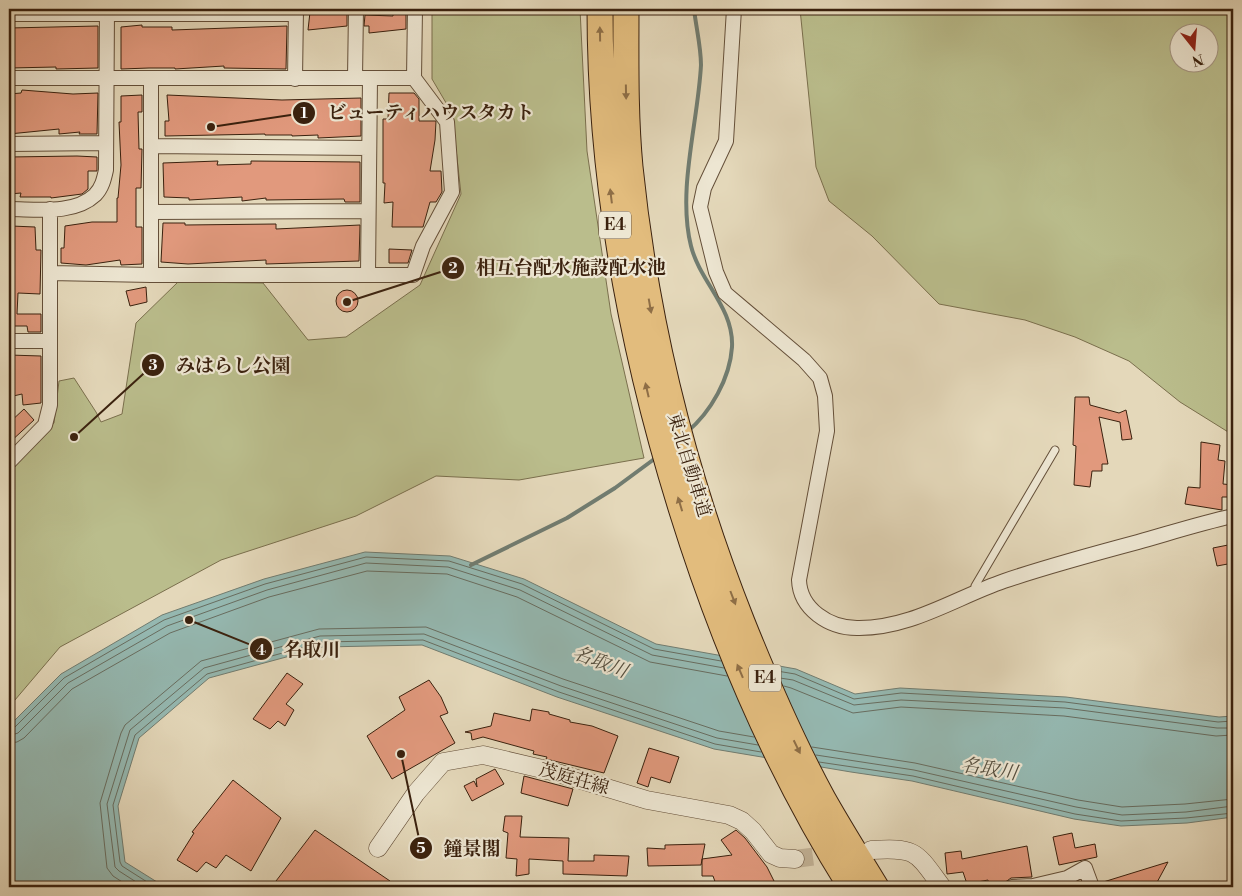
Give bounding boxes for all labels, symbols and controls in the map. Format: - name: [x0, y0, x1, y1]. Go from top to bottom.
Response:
- north arrow: [1170, 22, 1220, 72]
- one-way arrow: [596, 25, 604, 41]
- text: N: [1190, 49, 1205, 70]
- one-way arrow: [622, 85, 630, 101]
- callout: ビューティハウスタカト: [291, 96, 545, 130]
- text: ビューティハウスタカト: [328, 101, 534, 125]
- text: 1: [300, 104, 308, 123]
- one-way arrow: [607, 187, 615, 203]
- road number: E4: [599, 212, 631, 238]
- callout: 相互台配水施設配水池: [441, 251, 676, 285]
- text: 相互台配水施設配水池: [476, 256, 666, 280]
- text: 2: [448, 259, 458, 278]
- one-way arrow: [647, 298, 655, 314]
- callout: みはらし公園: [141, 348, 300, 382]
- text: みはらし公園: [176, 354, 290, 378]
- text: 3: [148, 356, 158, 375]
- one-way arrow: [643, 382, 651, 397]
- street label: 東北自動車道: [662, 410, 716, 520]
- one-way arrow: [675, 496, 683, 511]
- one-way arrow: [729, 590, 737, 605]
- callout: 名取川: [248, 632, 350, 666]
- text: 名取川: [283, 638, 341, 662]
- text: 4: [256, 641, 266, 660]
- water label: 名取川: [569, 641, 633, 684]
- one-way arrow: [736, 664, 744, 678]
- road number: E4: [749, 664, 781, 691]
- one-way arrow: [793, 740, 801, 754]
- water label: 名取川: [959, 753, 1021, 786]
- street label: 茂庭荘線: [536, 758, 612, 800]
- callout: 鐘景閣: [408, 831, 510, 865]
- text: 鐘景閣: [443, 837, 501, 861]
- text: 5: [416, 839, 426, 858]

